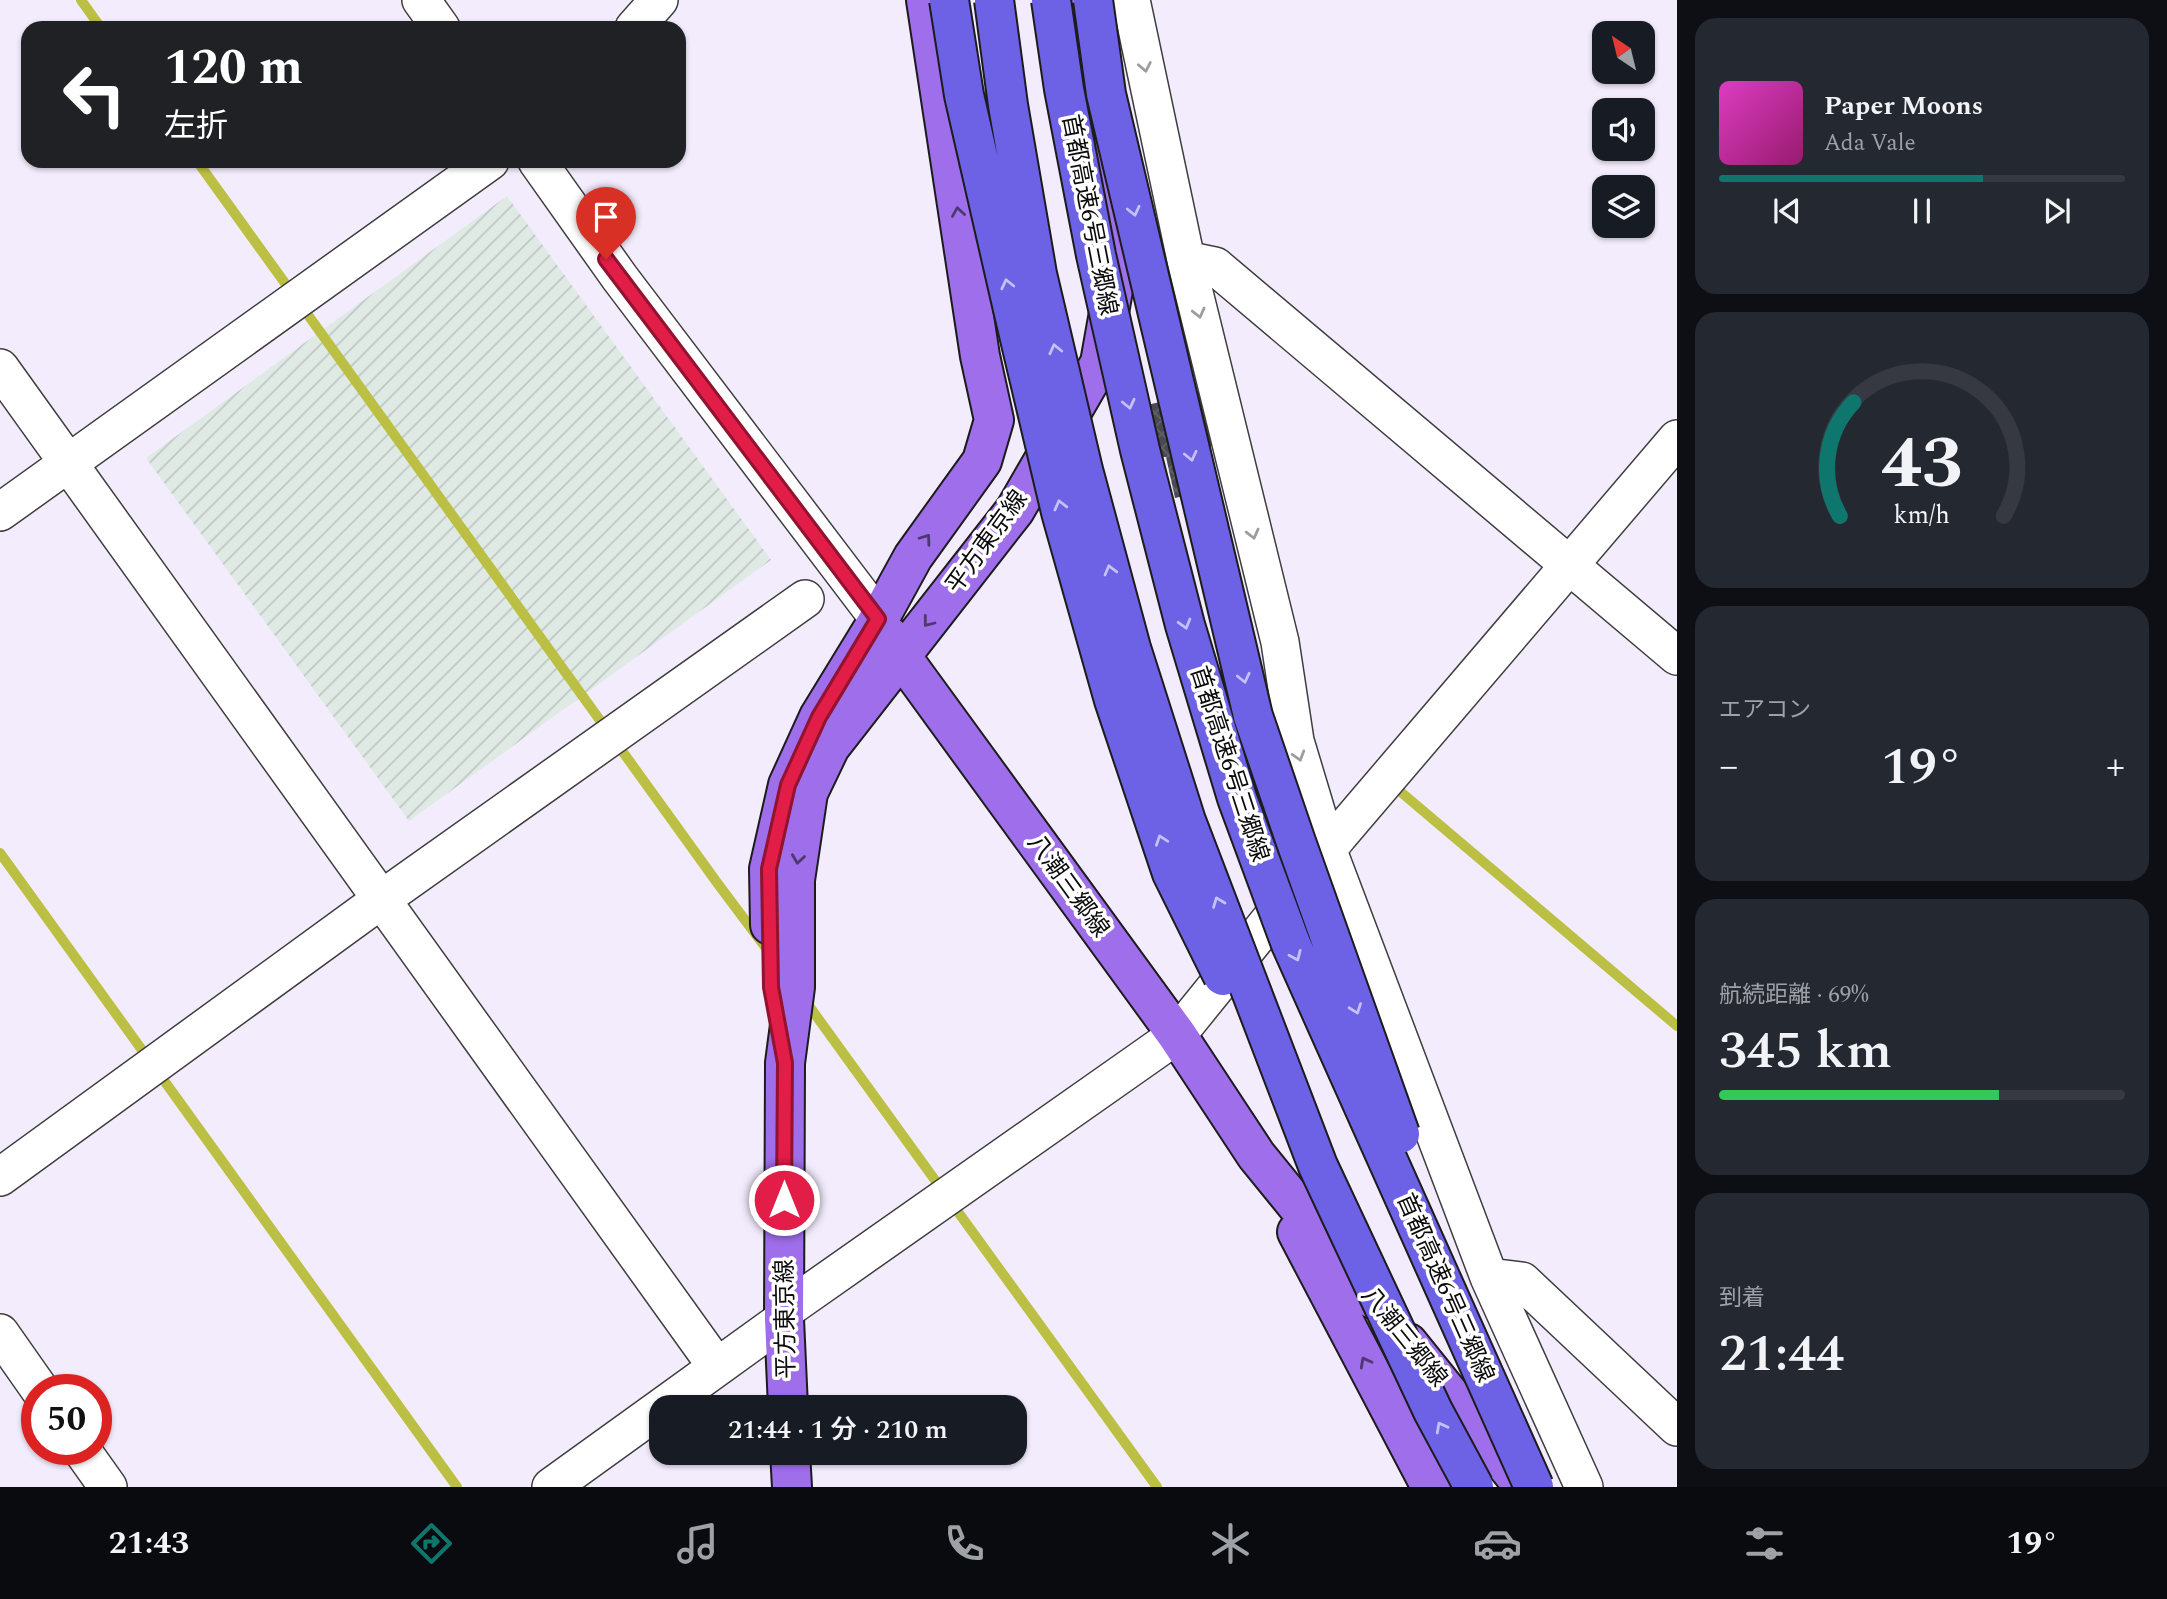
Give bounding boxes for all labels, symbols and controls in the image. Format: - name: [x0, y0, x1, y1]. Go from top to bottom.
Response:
- north arrow: [1592, 21, 1656, 84]
- map controls: [1592, 21, 1655, 238]
- text: 120 m: [164, 31, 303, 106]
- icon: left: [49, 49, 140, 140]
- one-way arrow: [1137, 61, 1152, 73]
- text: Paper Moons: [1824, 86, 1983, 126]
- button: sound: [1592, 98, 1655, 161]
- text: 左折: [164, 102, 228, 151]
- street label: 首都高速6号三郷線: [1052, 111, 1126, 319]
- text: Ada Vale: [1824, 126, 1916, 161]
- button: layers: [1592, 175, 1655, 238]
- pin: [576, 187, 636, 259]
- icon: previous: [1768, 192, 1806, 230]
- icon: pause: [1903, 192, 1941, 230]
- icon: next: [2038, 192, 2076, 230]
- icon: arrive: [587, 198, 625, 236]
- one-way arrow: [1126, 205, 1140, 217]
- one-way arrow: [951, 206, 966, 218]
- one-way arrow: [1001, 278, 1015, 290]
- one-way arrow: [1191, 307, 1205, 319]
- one-way arrow: [1048, 343, 1063, 355]
- one-way arrow: [1121, 398, 1136, 410]
- text: 43: [1881, 409, 1963, 520]
- one-way arrow: [1183, 450, 1197, 462]
- street label: 平方東京線: [937, 483, 1037, 601]
- text: km/h: [1894, 496, 1950, 534]
- one-way arrow: [1054, 499, 1068, 511]
- one-way arrow: [1245, 528, 1259, 540]
- one-way arrow: [918, 534, 930, 547]
- one-way arrow: [1104, 564, 1118, 576]
- one-way arrow: [923, 614, 936, 626]
- one-way arrow: [1177, 618, 1191, 630]
- street label: 首都高速6号三郷線: [1180, 661, 1278, 867]
- one-way arrow: [1236, 672, 1250, 684]
- text: エアコン: [1719, 693, 1811, 728]
- text: 19°: [1881, 728, 1963, 807]
- text: −: [1719, 738, 1738, 796]
- text: +: [2106, 738, 2125, 796]
- one-way arrow: [1291, 750, 1306, 762]
- street label: 八潮三郷線: [1018, 827, 1118, 945]
- one-way arrow: [1154, 834, 1169, 846]
- one-way arrow: [791, 853, 806, 865]
- one-way arrow: [1213, 897, 1227, 909]
- one-way arrow: [1288, 949, 1302, 961]
- text: 航続距離 · 69%: [1719, 978, 1869, 1013]
- one-way arrow: [1348, 1003, 1362, 1015]
- text: 345 km: [1719, 1012, 1892, 1091]
- position arrow: [747, 1163, 821, 1237]
- street label: 首都高速6号三郷線: [1387, 1187, 1503, 1389]
- street label: 平方東京線: [767, 1259, 805, 1379]
- street label: 八潮三郷線: [1352, 1279, 1456, 1395]
- text: 到着: [1719, 1281, 1765, 1316]
- text: 21:44: [1719, 1315, 1844, 1394]
- one-way arrow: [1360, 1356, 1373, 1369]
- speed limit sign: 50: [21, 1374, 112, 1465]
- text: 21:44 · 1 分 · 210 m: [728, 1410, 948, 1450]
- one-way arrow: [1436, 1422, 1449, 1434]
- text: 21:43: [109, 1519, 189, 1568]
- icon: directions: [407, 1519, 456, 1568]
- icon: music: [673, 1519, 722, 1568]
- icon: phone: [940, 1519, 989, 1568]
- icon: climate: [1206, 1519, 1255, 1568]
- icon: car: [1473, 1519, 1522, 1568]
- icon: filters: [1740, 1519, 1789, 1568]
- text: 19°: [2006, 1519, 2058, 1568]

